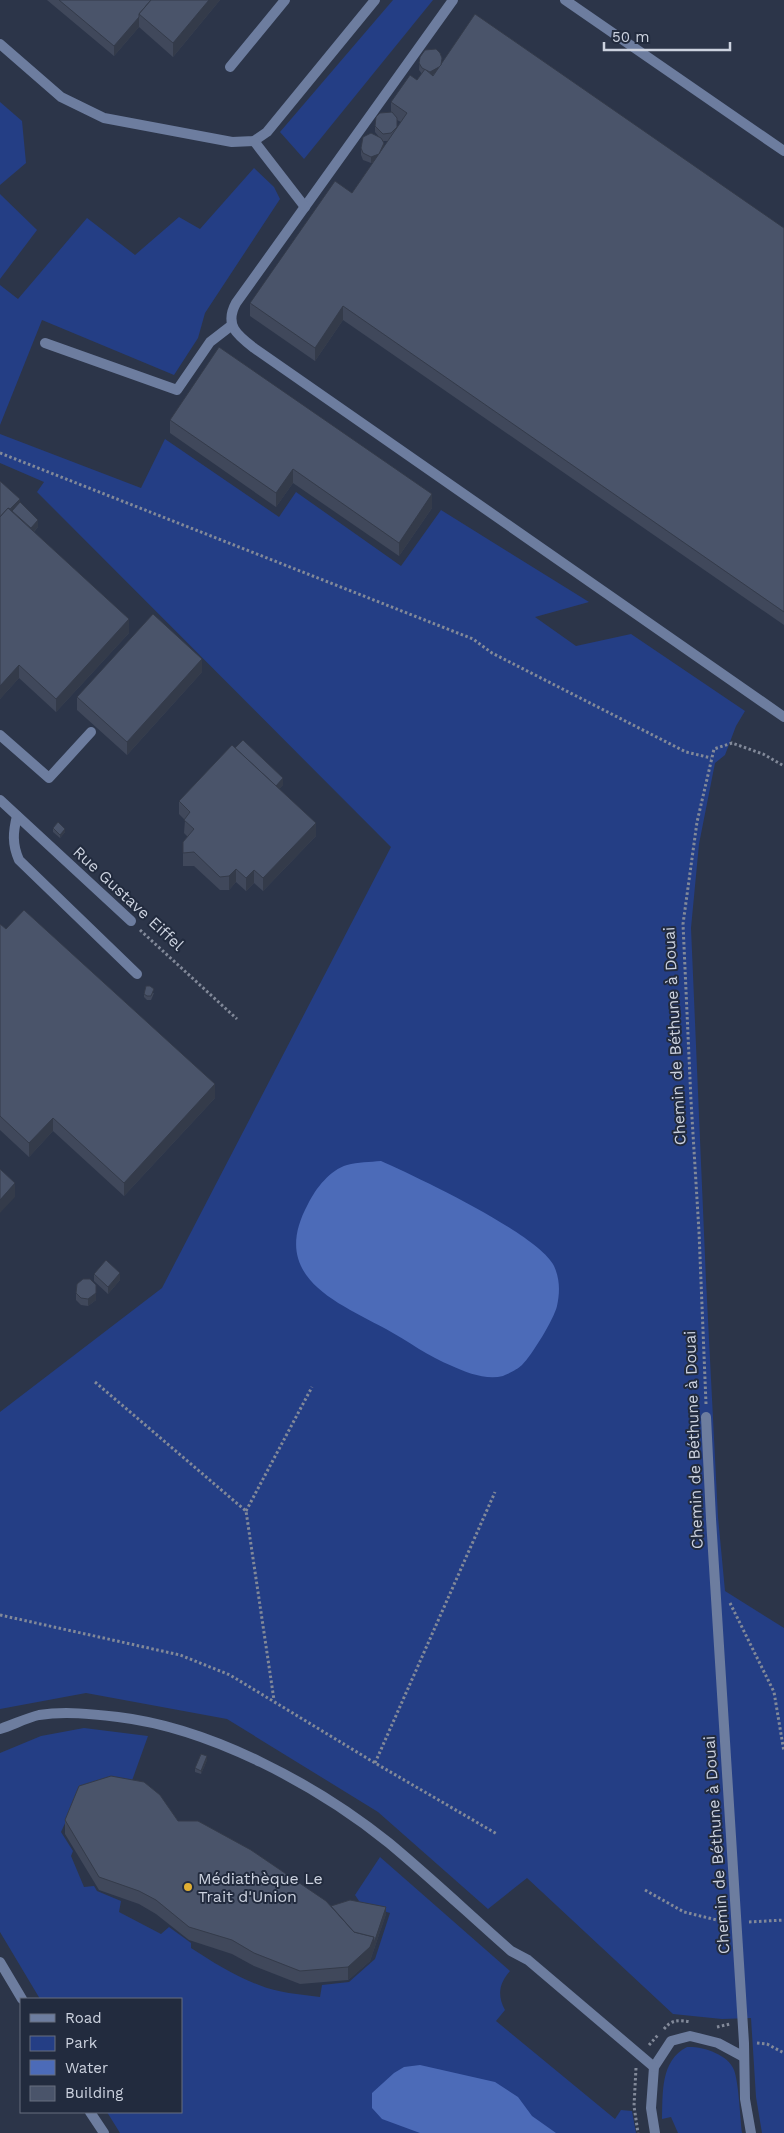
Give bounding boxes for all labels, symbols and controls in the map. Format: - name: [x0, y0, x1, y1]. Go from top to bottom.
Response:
- scale bar: [604, 20, 730, 52]
- text: 50 m: [612, 28, 649, 46]
- street label: Rue Gustave Eiffel: [69, 842, 188, 955]
- street label: Chemin de Béthune à Douai: [659, 926, 690, 1146]
- street label: Chemin de Béthune à Douai: [680, 1330, 707, 1550]
- street label: Chemin de Béthune à Douai: [699, 1735, 734, 1955]
- place label: Médiathèque Le Trait d'Union: [198, 1869, 323, 1906]
- marker: Médiathèque Le Trait d'Union: [182, 1881, 194, 1893]
- legend: [20, 1998, 182, 2113]
- text: Road: [65, 2009, 102, 2027]
- text: Park: [65, 2034, 98, 2052]
- text: Water: [65, 2059, 108, 2077]
- text: Building: [65, 2084, 123, 2102]

